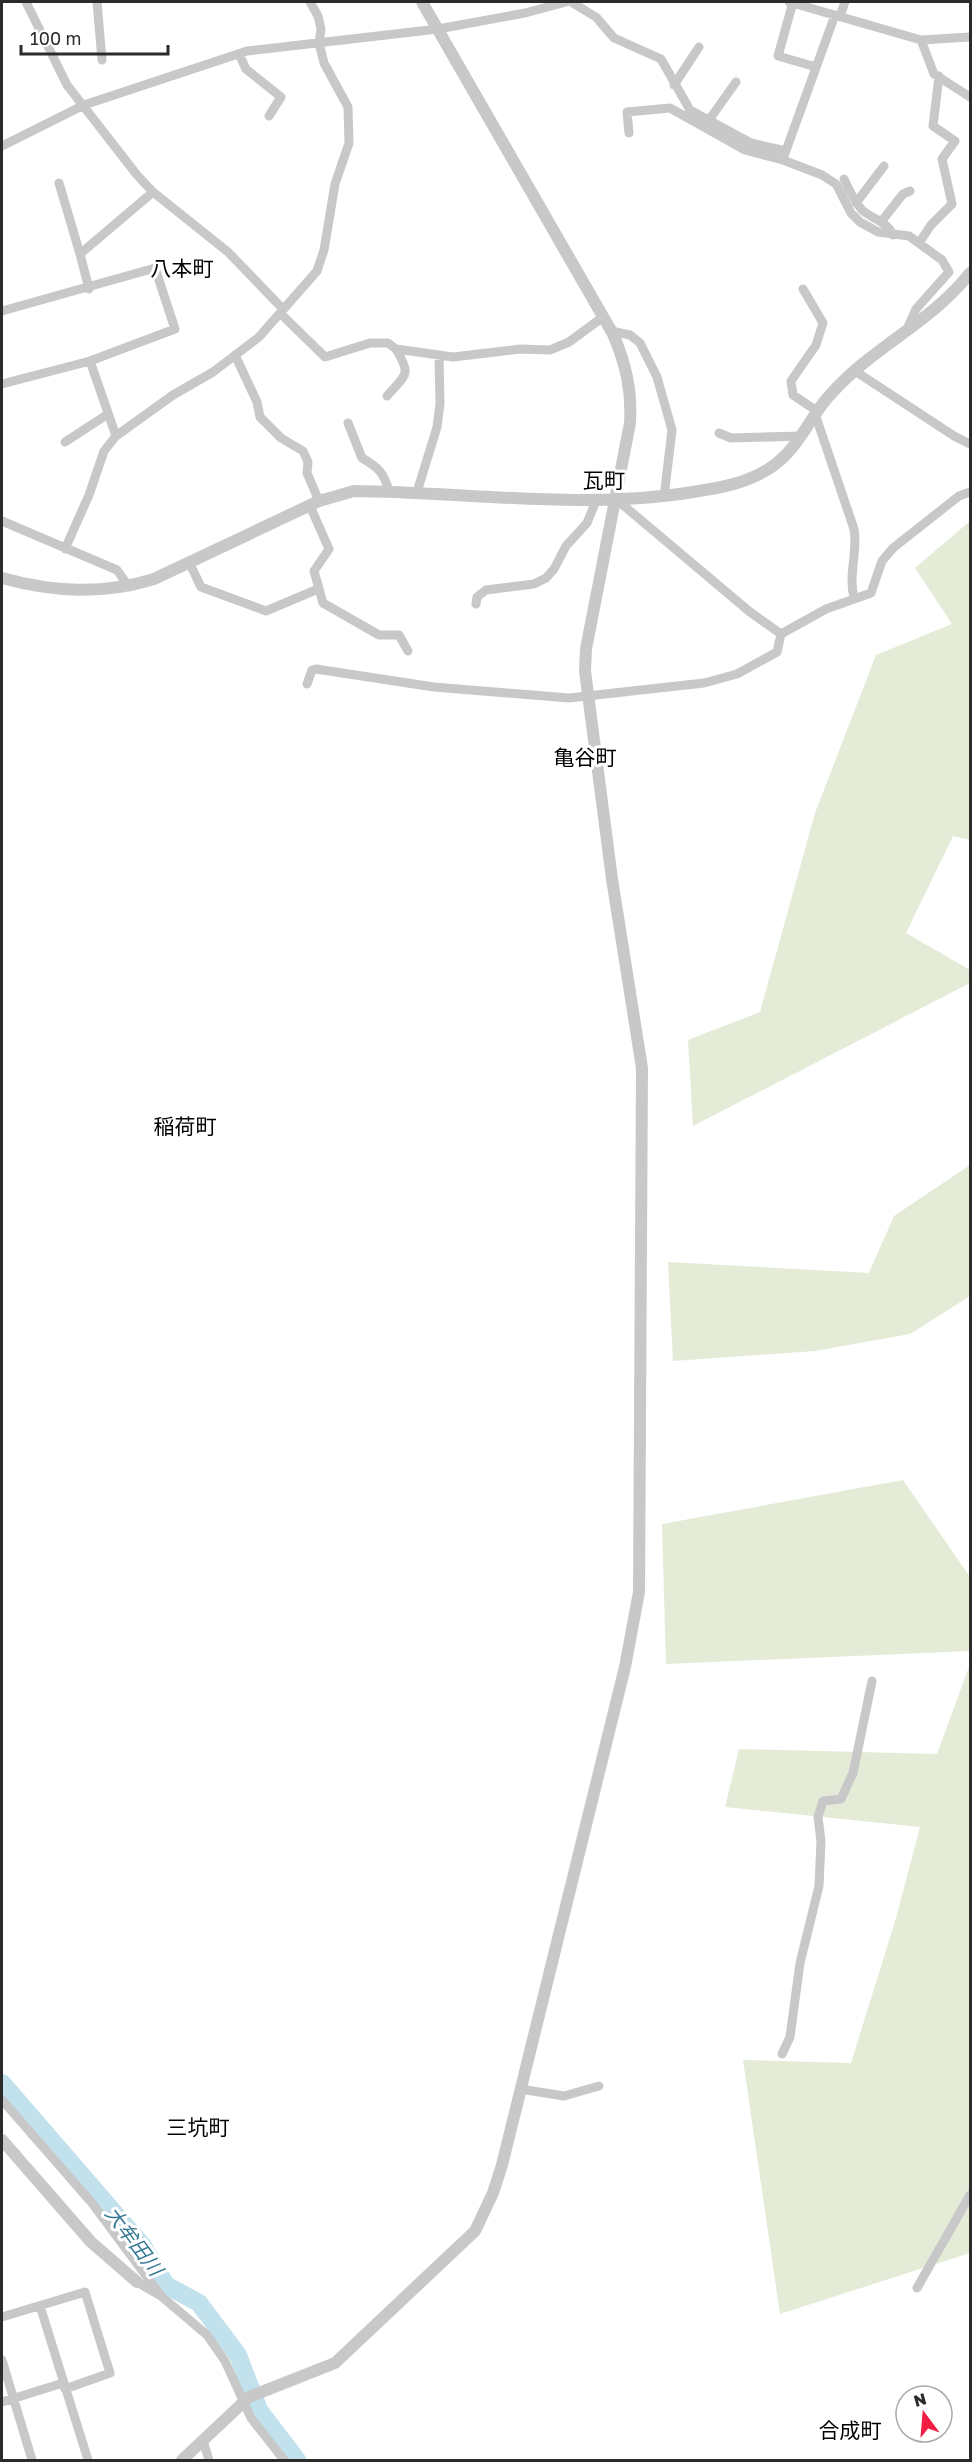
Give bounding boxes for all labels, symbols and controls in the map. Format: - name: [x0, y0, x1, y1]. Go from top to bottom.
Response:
- scale bar: [21, 18, 168, 56]
- text: 100 m: [30, 27, 81, 49]
- district label: 八本町: [151, 255, 214, 281]
- district label: 瓦町: [583, 467, 625, 493]
- district label: 亀谷町: [554, 744, 617, 770]
- district label: 稲荷町: [154, 1113, 217, 1139]
- district label: 三坑町: [167, 2114, 230, 2140]
- water label: 大牟田川: [101, 2201, 170, 2281]
- north arrow: [894, 2384, 954, 2444]
- text: N: [911, 2388, 928, 2411]
- district label: 合成町: [819, 2417, 882, 2443]

